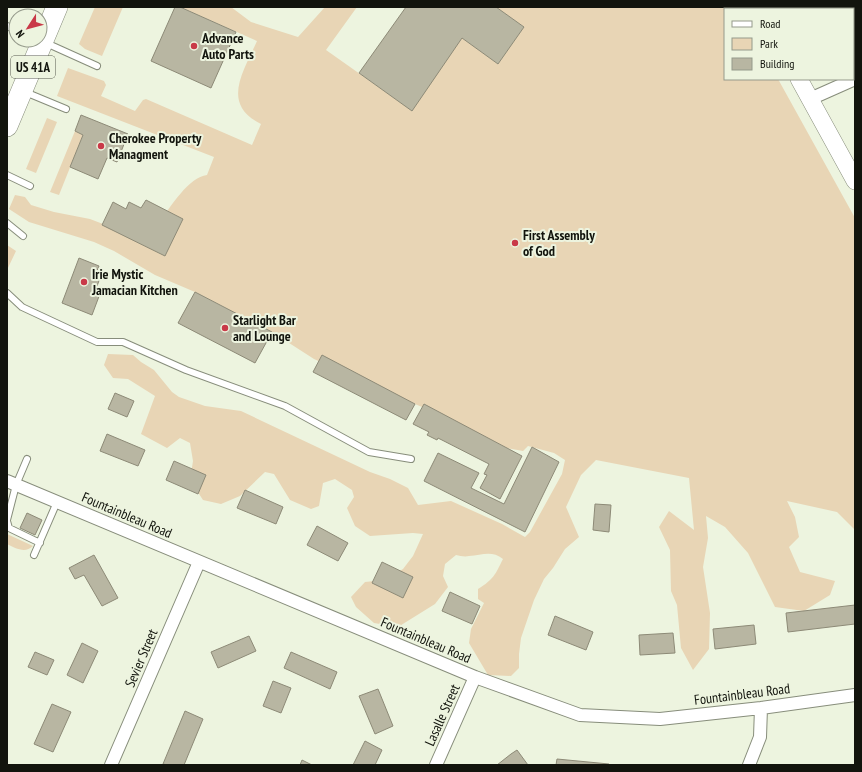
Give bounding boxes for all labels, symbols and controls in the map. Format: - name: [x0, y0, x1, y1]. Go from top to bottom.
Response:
- north arrow: [8, 8, 48, 48]
- legend: [724, 8, 854, 80]
- text: Road: [760, 16, 780, 31]
- text: N: [12, 27, 27, 40]
- place label: Advance Auto Parts: [201, 29, 254, 63]
- text: Park: [760, 36, 778, 51]
- marker: Advance Auto Parts: [189, 41, 199, 51]
- road number: US 41A: [11, 56, 55, 78]
- text: Building: [760, 56, 795, 71]
- place label: Cherokee Property Managment: [109, 129, 202, 163]
- marker: Cherokee Property Managment: [96, 141, 106, 151]
- place label: First Assembly of God: [523, 226, 595, 260]
- marker: First Assembly of God: [510, 238, 520, 248]
- place label: Irie Mystic Jamacian Kitchen: [91, 265, 178, 299]
- marker: Irie Mystic Jamacian Kitchen: [79, 277, 89, 287]
- place label: Starlight Bar and Lounge: [233, 311, 297, 345]
- marker: Starlight Bar and Lounge: [220, 323, 230, 333]
- street label: Fountainbleau Road: [79, 488, 175, 542]
- street label: Fountainbleau Road: [378, 613, 474, 667]
- street label: Sevier Street: [121, 626, 161, 690]
- street label: Fountainbleau Road: [693, 679, 791, 709]
- street label: Lasalle Street: [420, 681, 464, 749]

